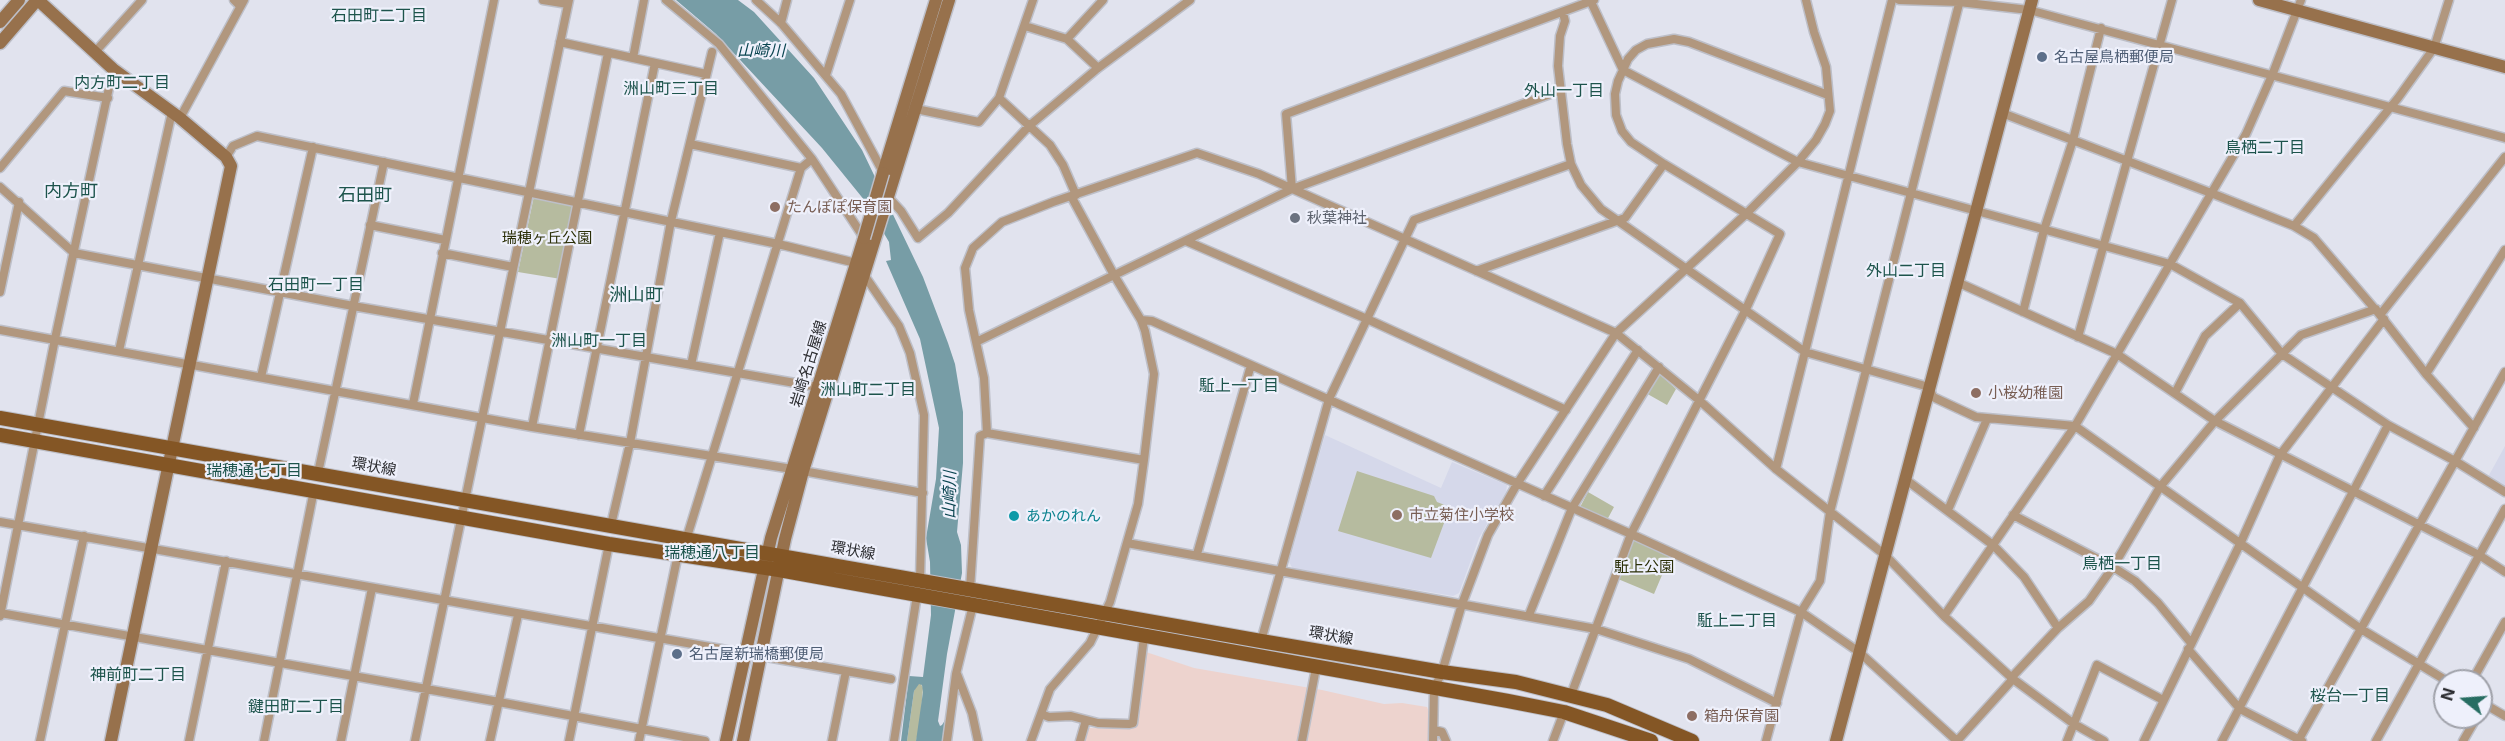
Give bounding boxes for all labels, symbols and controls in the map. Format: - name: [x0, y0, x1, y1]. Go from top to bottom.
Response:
- district label: 石田町二丁目: [331, 6, 427, 26]
- water label: 山崎川: [737, 41, 785, 61]
- place label: 名古屋鳥栖郵便局: [2054, 48, 2174, 66]
- marker: 名古屋鳥栖郵便局: [2035, 50, 2049, 64]
- district label: 内方町二丁目: [74, 73, 170, 93]
- district label: 洲山町三丁目: [623, 79, 719, 99]
- district label: 外山一丁目: [1524, 81, 1604, 101]
- district label: 鳥栖二丁目: [2225, 138, 2305, 158]
- district label: 内方町: [44, 181, 98, 203]
- district label: 石田町: [338, 185, 392, 207]
- place label: たんぽぽ保育園: [787, 198, 892, 216]
- marker: たんぽぽ保育園: [768, 200, 782, 214]
- place label: 秋葉神社: [1307, 209, 1367, 227]
- marker: 秋葉神社: [1288, 211, 1302, 225]
- park label: 瑞穂ヶ丘公園: [502, 229, 592, 247]
- district label: 外山二丁目: [1866, 261, 1946, 281]
- district label: 石田町一丁目: [268, 275, 364, 295]
- district label: 洲山町: [609, 285, 663, 307]
- street label: 岩崎名古屋線: [787, 318, 831, 410]
- district label: 洲山町一丁目: [551, 331, 647, 351]
- district label: 駈上一丁目: [1199, 376, 1279, 396]
- district label: 洲山町二丁目: [820, 380, 916, 400]
- place label: 小桜幼稚園: [1988, 384, 2063, 402]
- marker: 小桜幼稚園: [1969, 386, 1983, 400]
- street label: 環状線: [350, 454, 398, 480]
- district label: 瑞穂通七丁目: [206, 461, 302, 481]
- water label: 山崎川: [940, 471, 960, 519]
- place label: 市立菊住小学校: [1409, 506, 1514, 524]
- place label: あかのれん: [1026, 507, 1101, 525]
- marker: 市立菊住小学校: [1390, 508, 1404, 522]
- marker: あかのれん: [1007, 509, 1021, 523]
- street label: 環状線: [829, 538, 877, 564]
- district label: 瑞穂通八丁目: [664, 543, 760, 563]
- district label: 鳥栖一丁目: [2082, 554, 2162, 574]
- park label: 駈上公園: [1614, 558, 1674, 576]
- district label: 駈上二丁目: [1697, 611, 1777, 631]
- street label: 環状線: [1307, 623, 1355, 649]
- place label: 名古屋新瑞橋郵便局: [689, 645, 824, 663]
- marker: 名古屋新瑞橋郵便局: [670, 647, 684, 661]
- district label: 神前町二丁目: [90, 665, 186, 685]
- north arrow: [2433, 669, 2493, 729]
- district label: 桜台一丁目: [2310, 686, 2390, 706]
- text: N: [2436, 686, 2459, 703]
- district label: 鍵田町二丁目: [248, 697, 344, 717]
- place label: 箱舟保育園: [1704, 707, 1779, 725]
- marker: 箱舟保育園: [1685, 709, 1699, 723]

